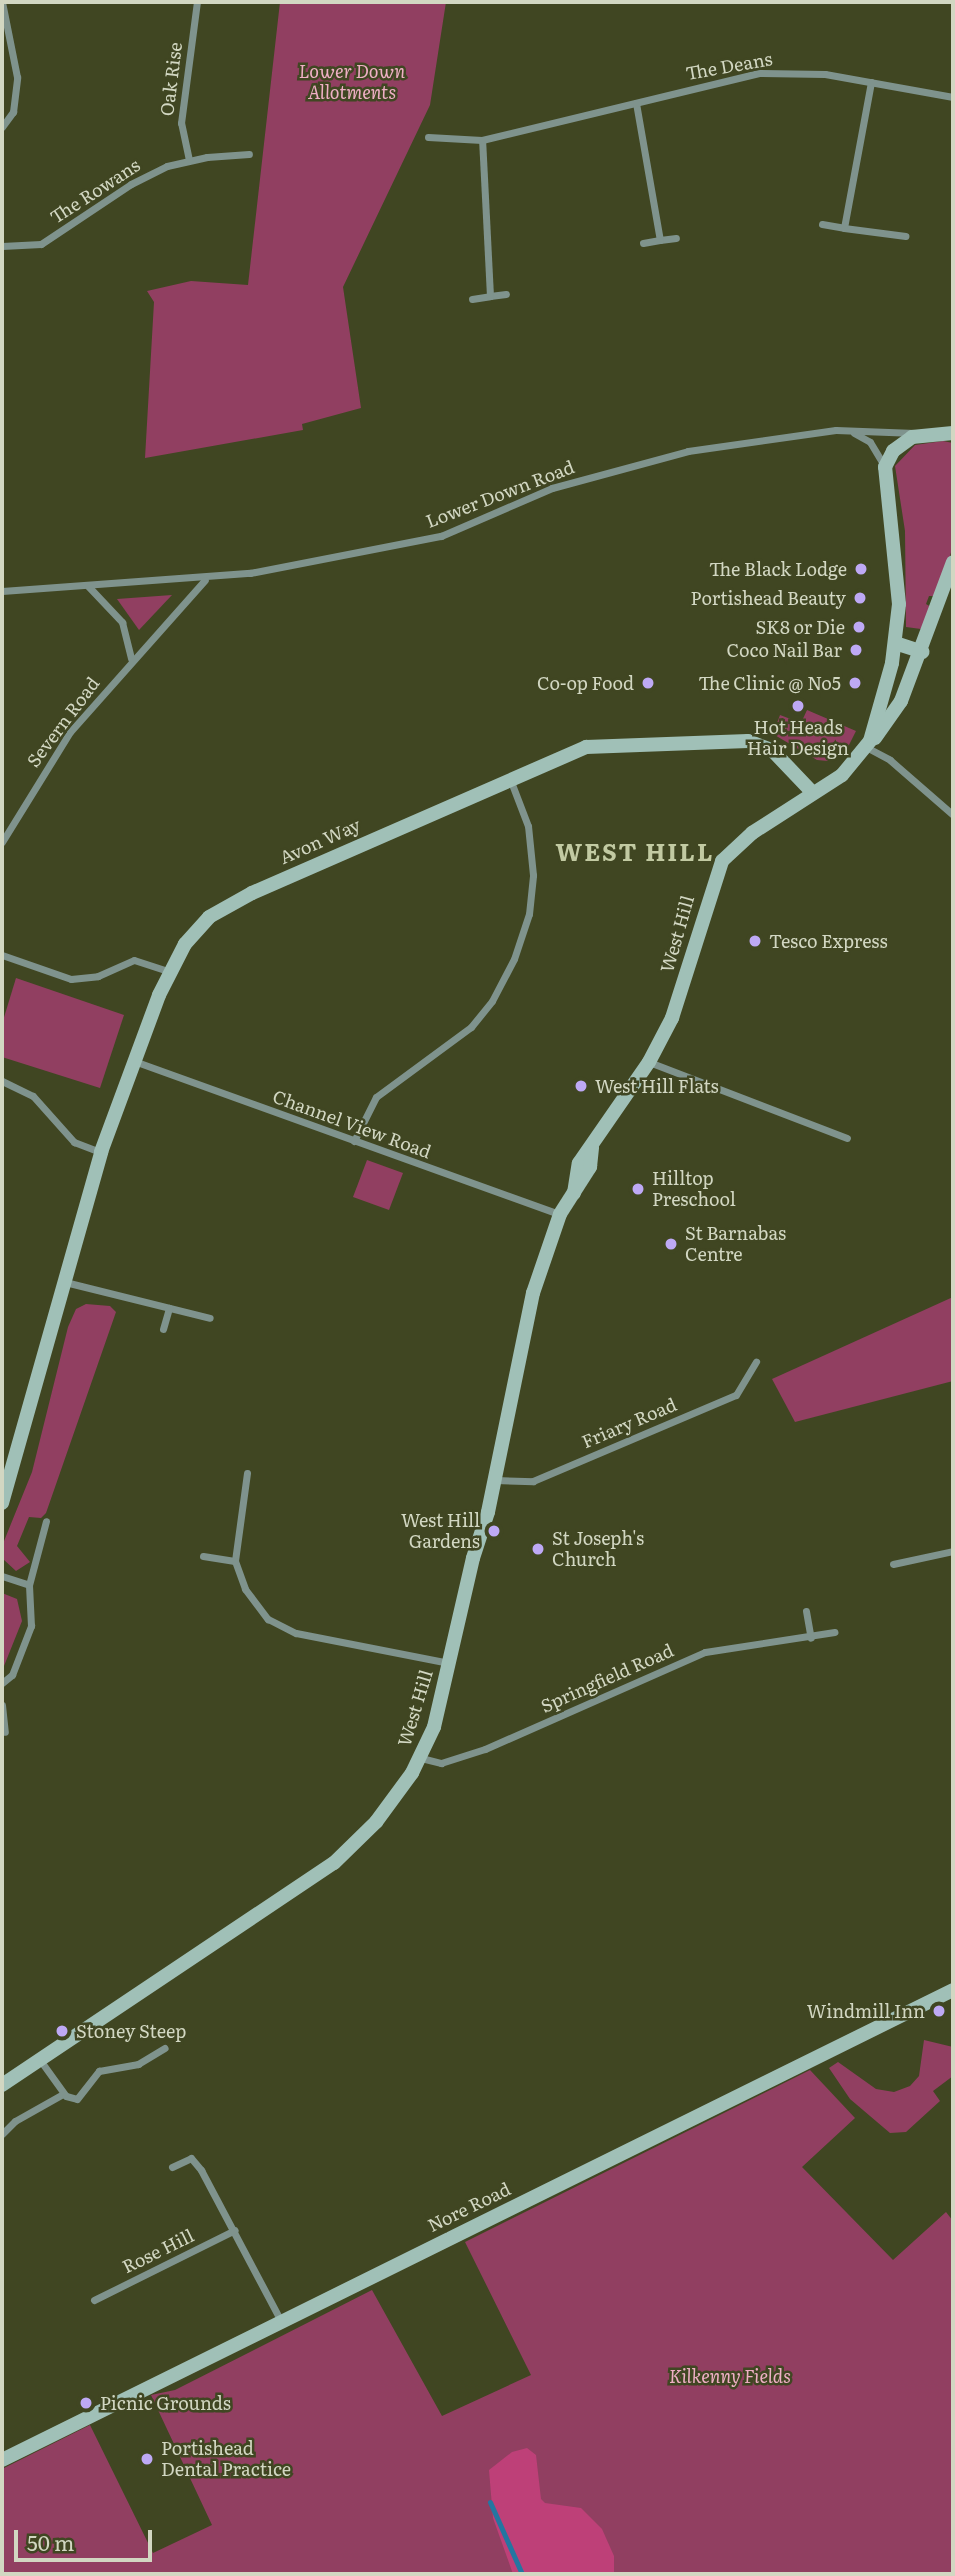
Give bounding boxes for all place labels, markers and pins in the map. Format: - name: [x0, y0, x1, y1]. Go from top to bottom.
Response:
- place label: The Black Lodge: [709, 558, 847, 580]
- marker: The Black Lodge: [853, 561, 869, 577]
- place label: Portishead Beauty: [691, 587, 846, 609]
- marker: Portishead Beauty: [852, 590, 868, 606]
- place label: SK8 or Die: [756, 616, 845, 638]
- marker: SK8 or Die: [851, 619, 867, 635]
- place label: Coco Nail Bar: [726, 639, 842, 661]
- marker: Coco Nail Bar: [848, 642, 864, 658]
- place label: Co-op Food: [537, 672, 634, 694]
- place label: The Clinic @ No5: [698, 672, 841, 694]
- marker: Co-op Food: [640, 675, 656, 691]
- marker: The Clinic @ No5: [847, 675, 863, 691]
- marker: Hot Heads Hair Design: [790, 698, 806, 714]
- place label: Hot Heads Hair Design: [747, 717, 849, 760]
- place label: Tesco Express: [769, 930, 888, 952]
- marker: Tesco Express: [747, 933, 763, 949]
- place label: West Hill Flats: [595, 1075, 719, 1097]
- marker: West Hill Flats: [573, 1078, 589, 1094]
- place label: Hilltop Preschool: [652, 1168, 736, 1210]
- marker: Hilltop Preschool: [630, 1181, 646, 1197]
- place label: St Barnabas Centre: [685, 1223, 786, 1266]
- marker: St Barnabas Centre: [663, 1236, 679, 1252]
- place label: West Hill Gardens: [401, 1510, 480, 1552]
- marker: West Hill Gardens: [486, 1523, 502, 1539]
- place label: St Joseph's Church: [552, 1528, 644, 1570]
- marker: St Joseph's Church: [530, 1541, 546, 1557]
- place label: Windmill Inn: [807, 2000, 925, 2022]
- marker: Windmill Inn: [931, 2003, 947, 2019]
- place label: Stoney Steep: [76, 2020, 186, 2042]
- marker: Stoney Steep: [54, 2023, 70, 2039]
- place label: Picnic Grounds: [100, 2392, 231, 2414]
- marker: Picnic Grounds: [78, 2395, 94, 2411]
- place label: Portishead Dental Practice: [161, 2438, 291, 2480]
- marker: Portishead Dental Practice: [139, 2451, 155, 2467]

